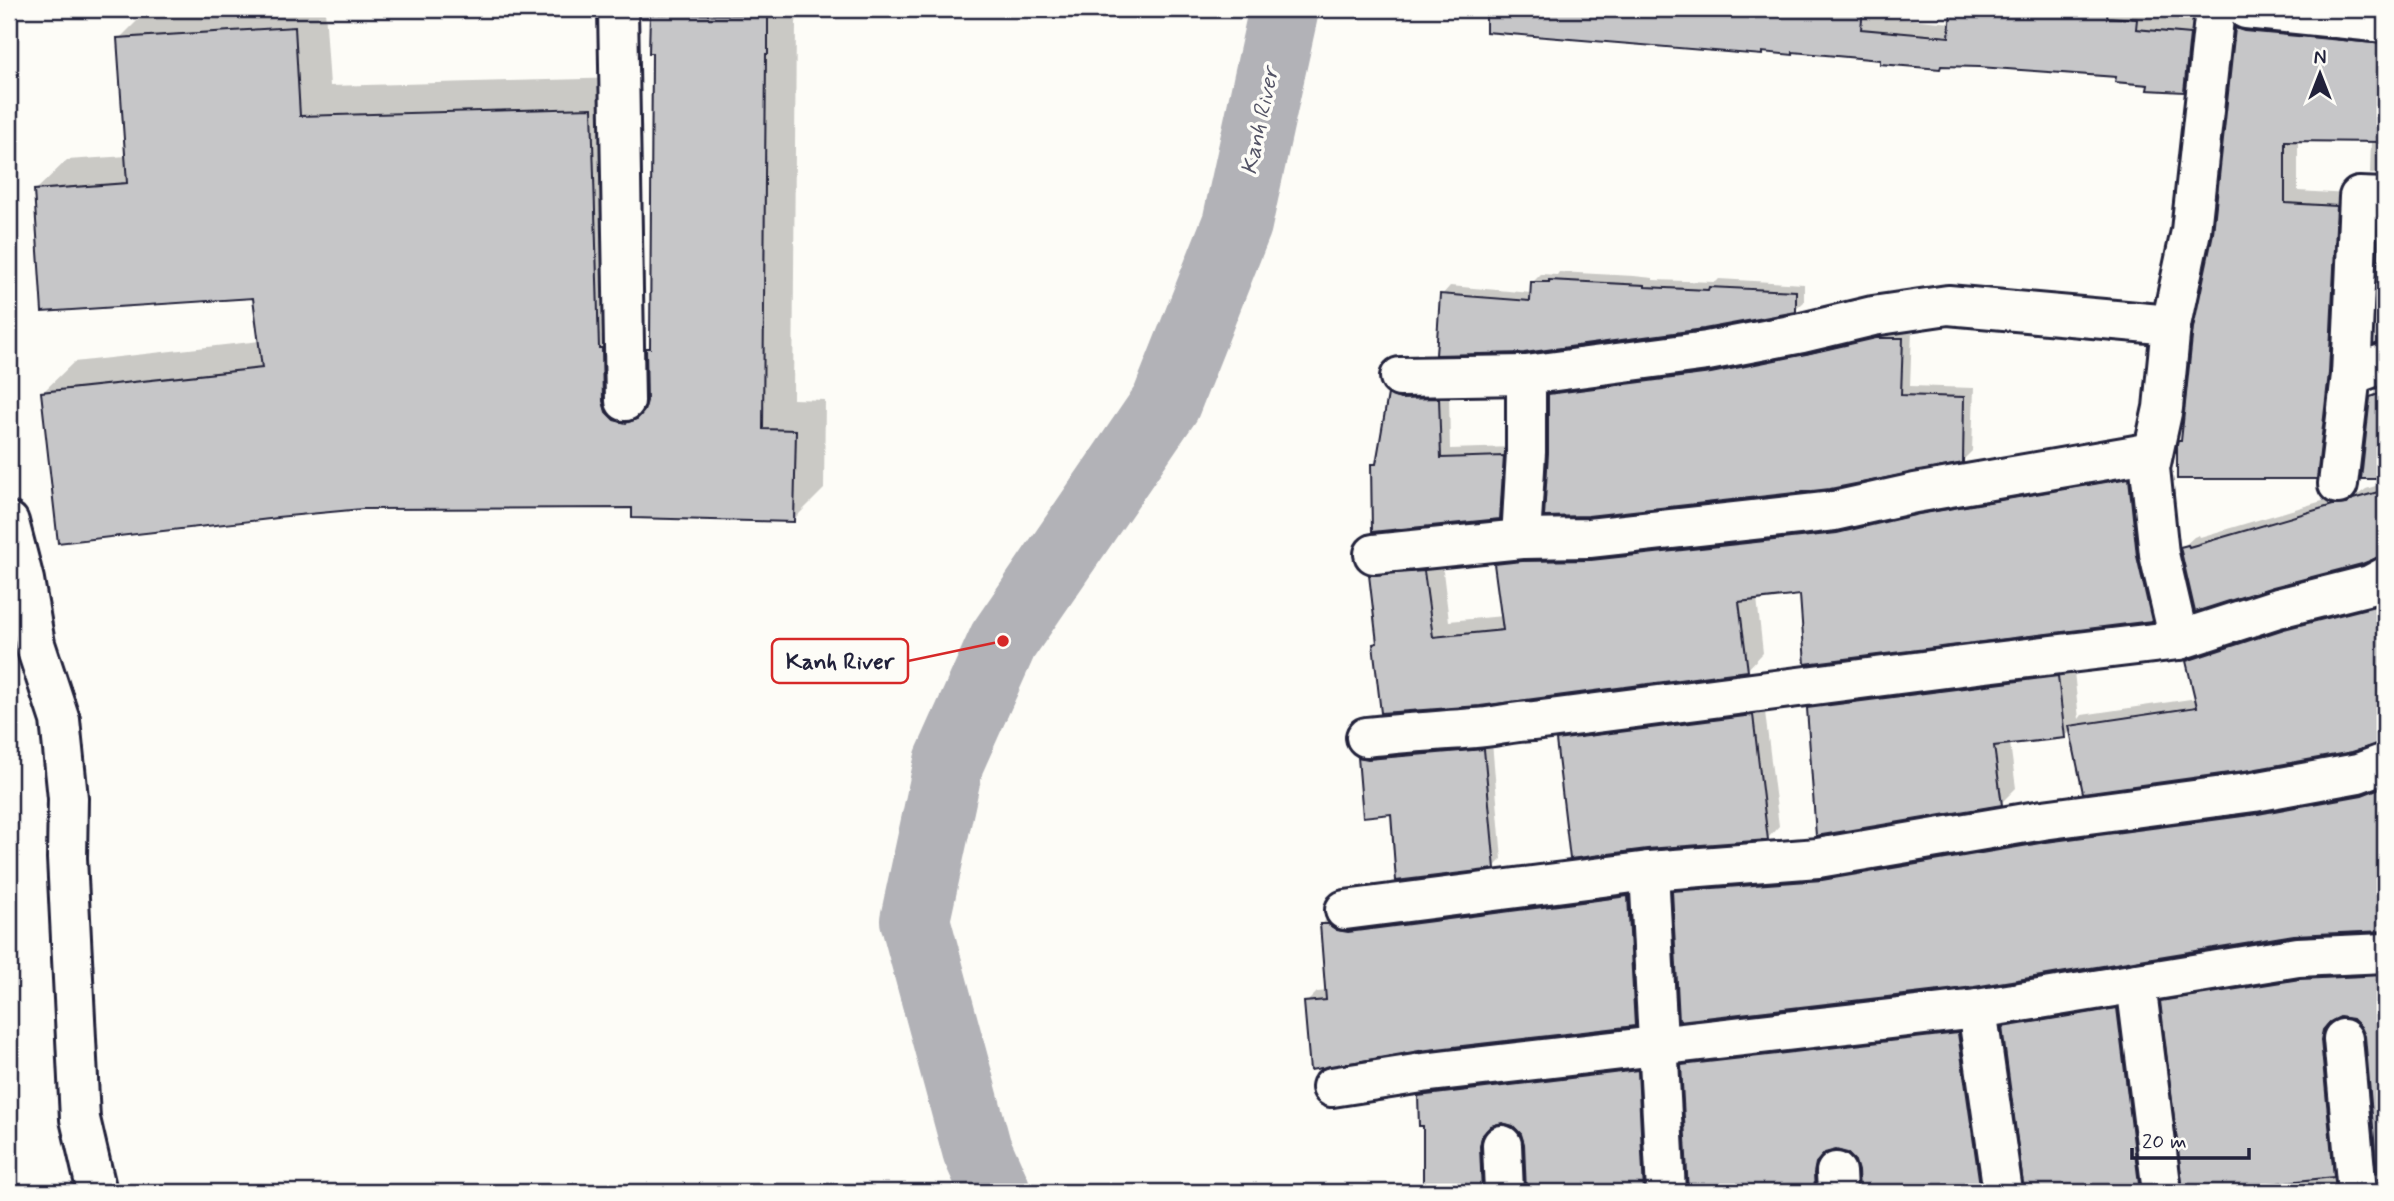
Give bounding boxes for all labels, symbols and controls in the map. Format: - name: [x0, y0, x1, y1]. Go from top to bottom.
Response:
- north arrow: [2286, 38, 2356, 108]
- text: N: [2314, 46, 2326, 71]
- water label: Kanh River: [1235, 62, 1288, 178]
- callout: Kanh River: [772, 639, 908, 683]
- text: Kanh River: [786, 648, 896, 678]
- scale bar: [2132, 1117, 2249, 1161]
- text: 20 m: [2142, 1128, 2187, 1156]

